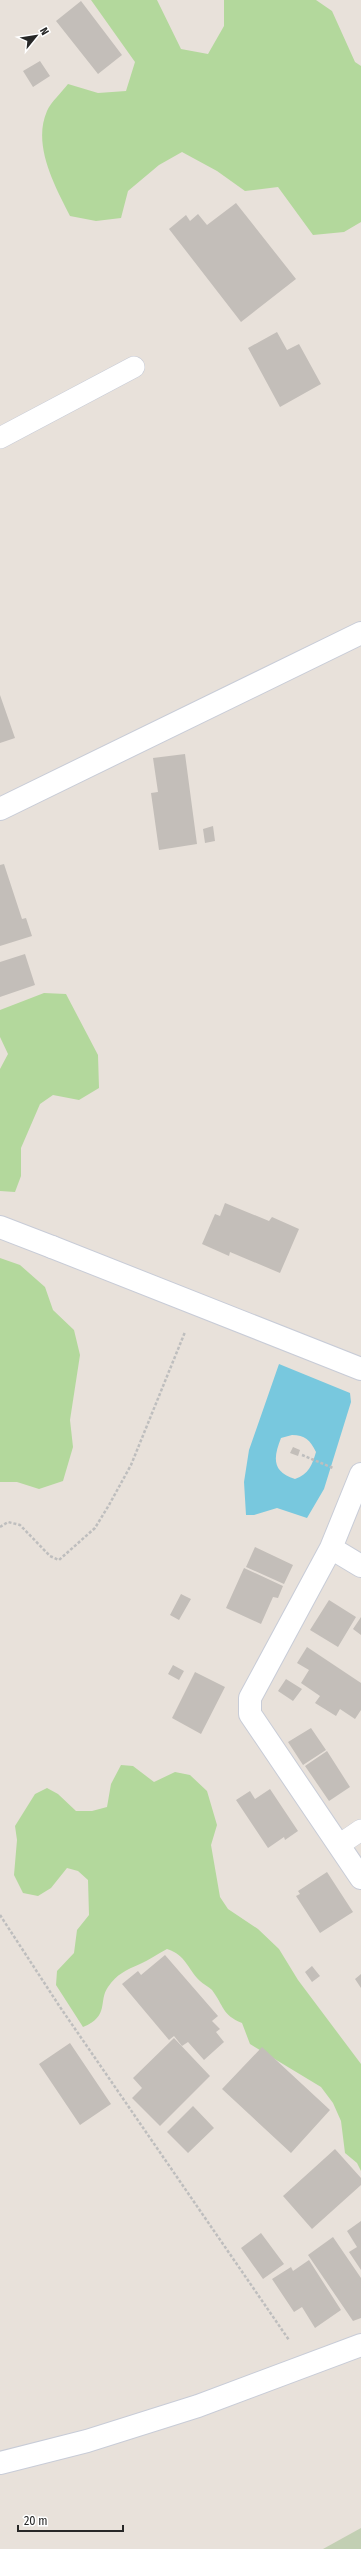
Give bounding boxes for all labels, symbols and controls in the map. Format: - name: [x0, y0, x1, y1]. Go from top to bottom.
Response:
- north arrow: [16, 16, 56, 56]
- text: N: [37, 25, 52, 37]
- scale bar: [18, 2507, 123, 2533]
- text: 20 m: [24, 2514, 48, 2528]

